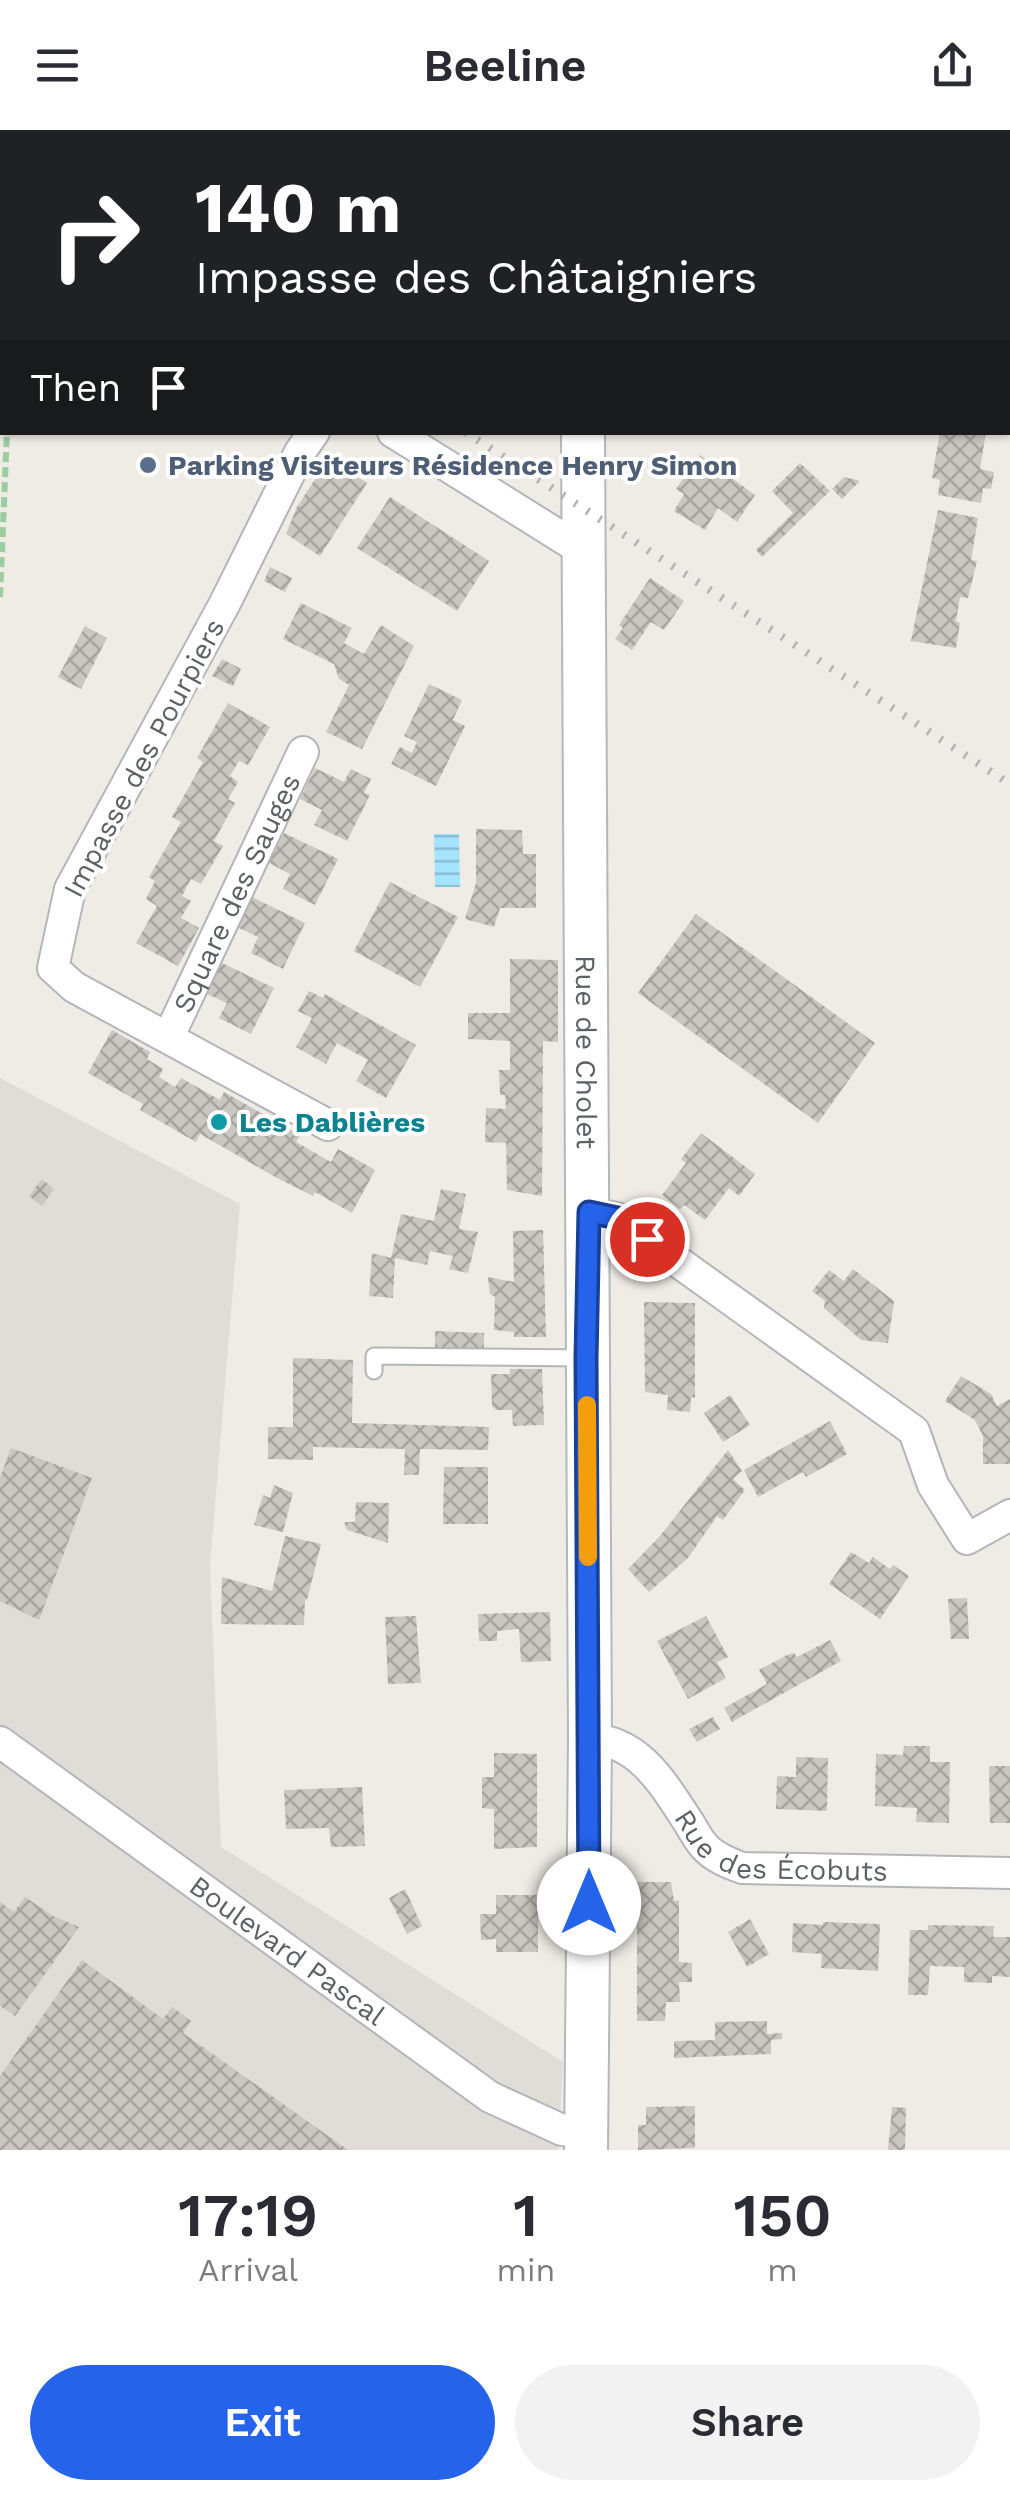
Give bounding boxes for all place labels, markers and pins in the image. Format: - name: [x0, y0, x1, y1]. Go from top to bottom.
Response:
- place label: Parking Visiteurs Résidence Henry Simon: [168, 449, 737, 482]
- marker: Parking Visiteurs Résidence Henry Simon: [137, 454, 159, 476]
- place label: Les Dablières: [239, 1106, 425, 1139]
- marker: Les Dablières: [208, 1111, 230, 1133]
- pin: [605, 1197, 690, 1282]

